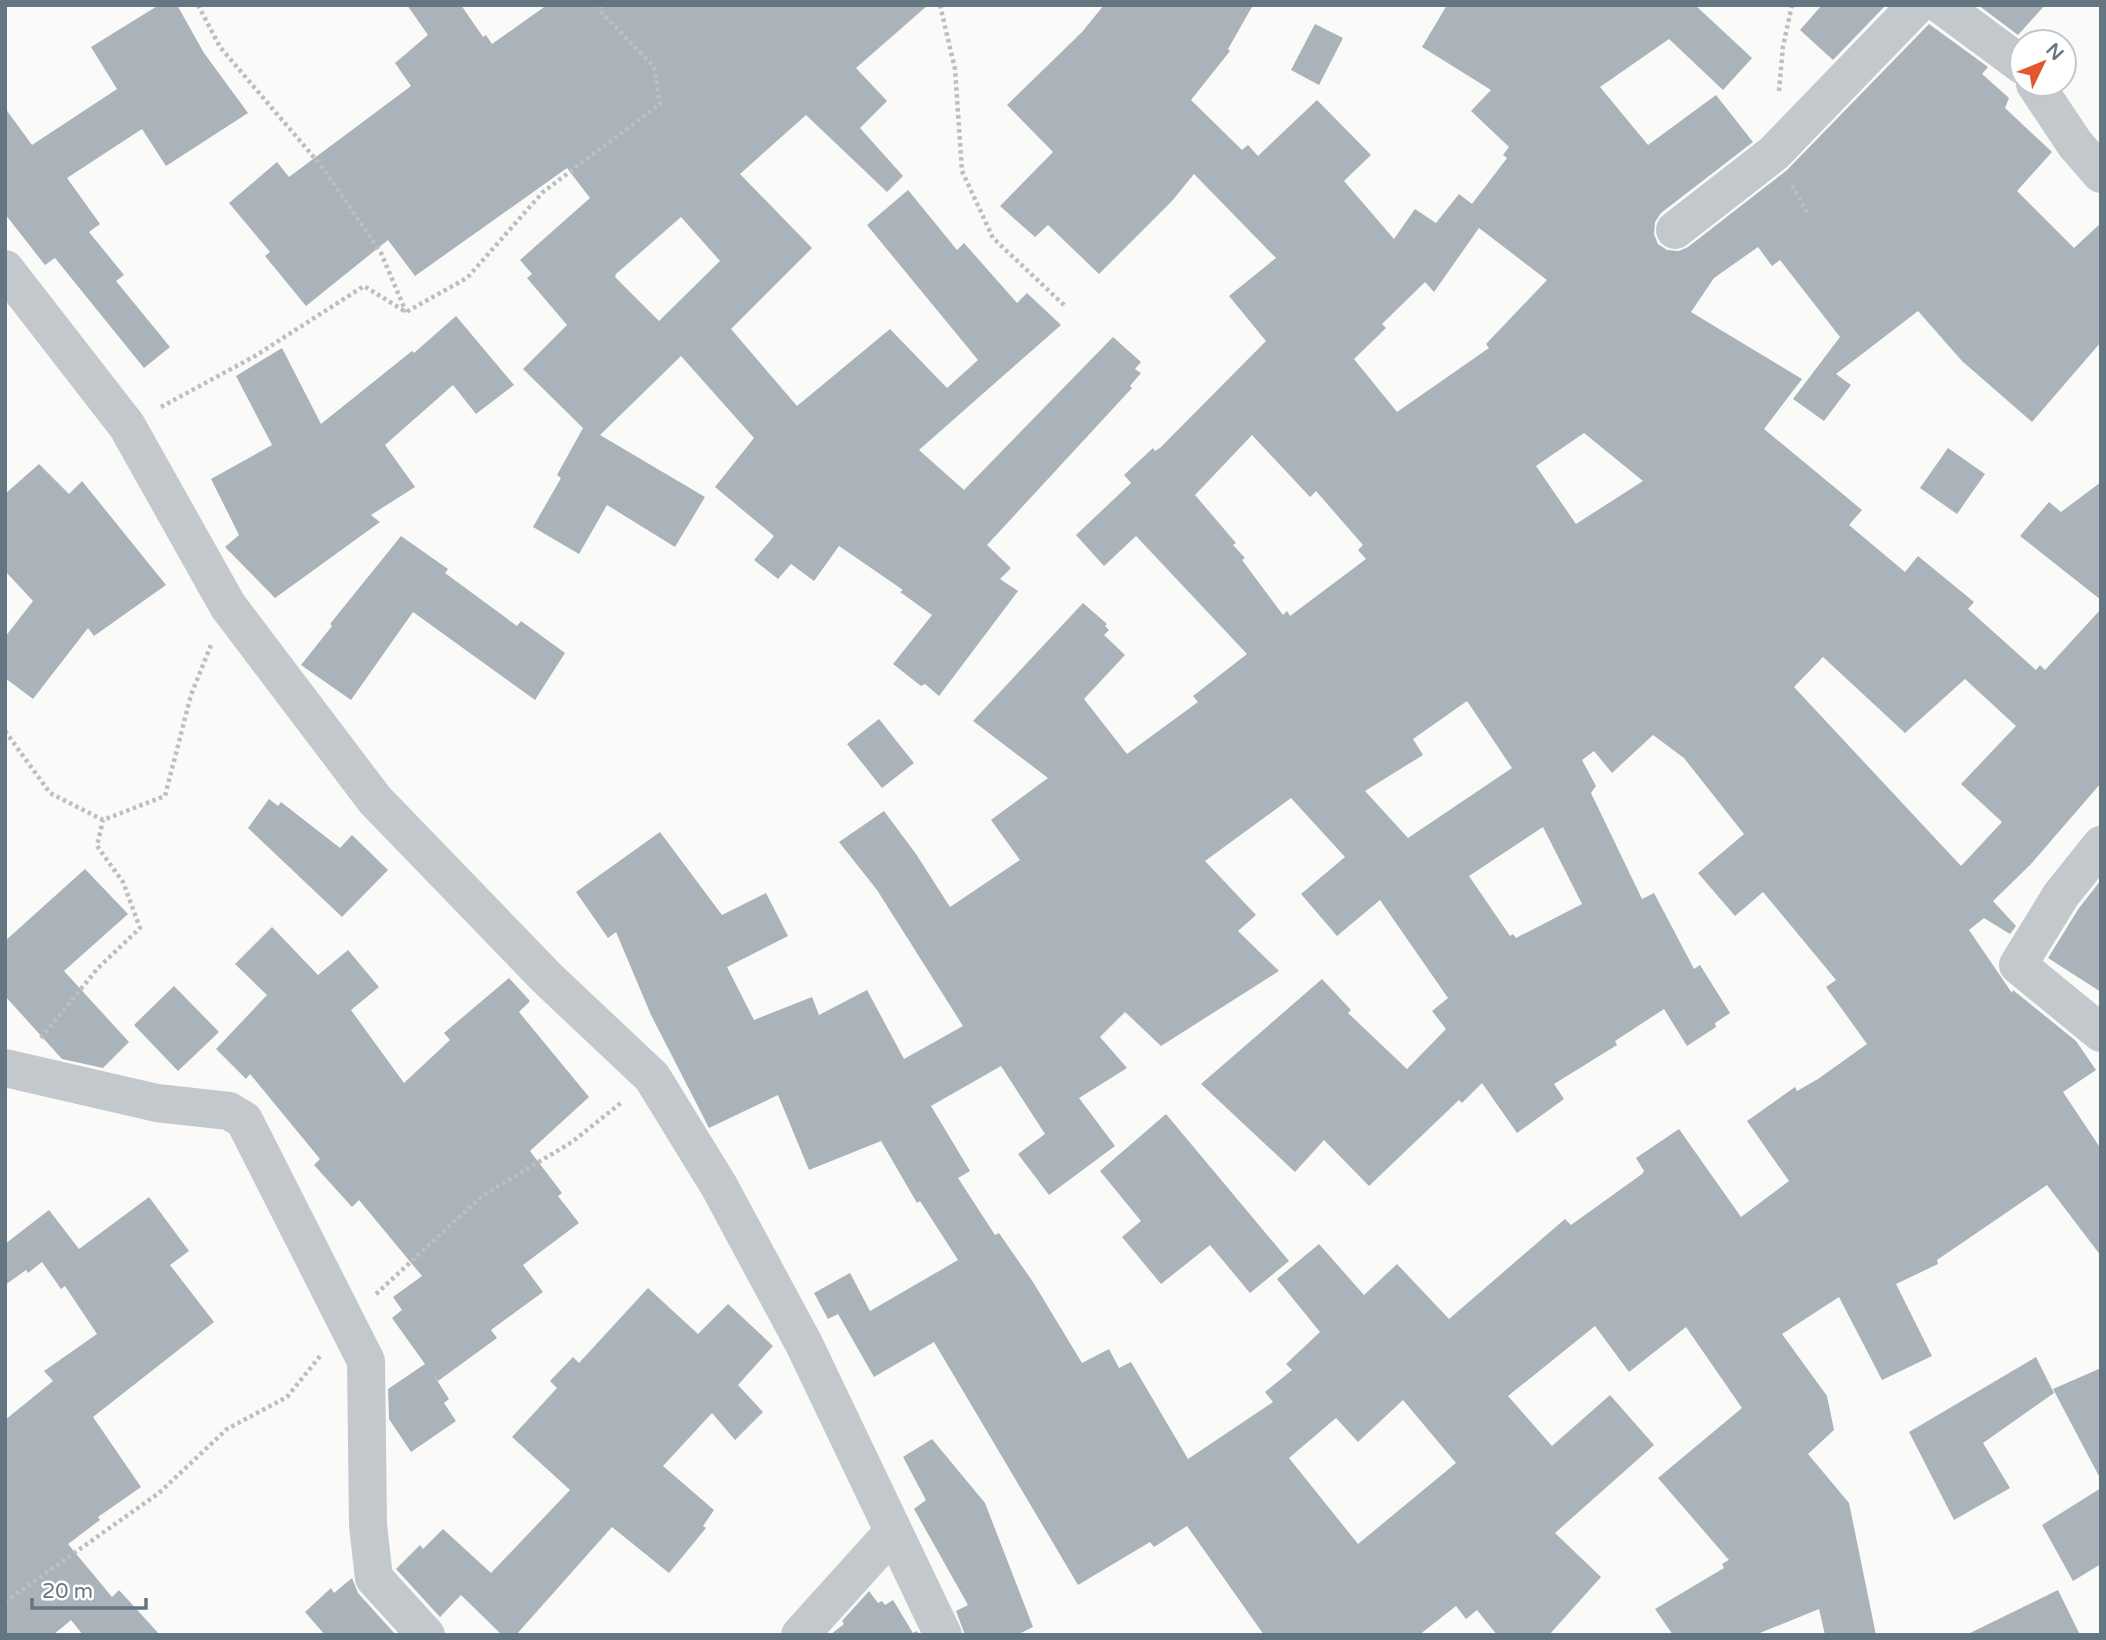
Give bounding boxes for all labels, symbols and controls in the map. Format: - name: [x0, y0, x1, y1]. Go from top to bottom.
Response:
- north arrow: [2008, 28, 2078, 98]
- text: N: [2041, 39, 2068, 65]
- scale bar: [32, 1566, 145, 1610]
- text: 20 m: [42, 1579, 93, 1604]

